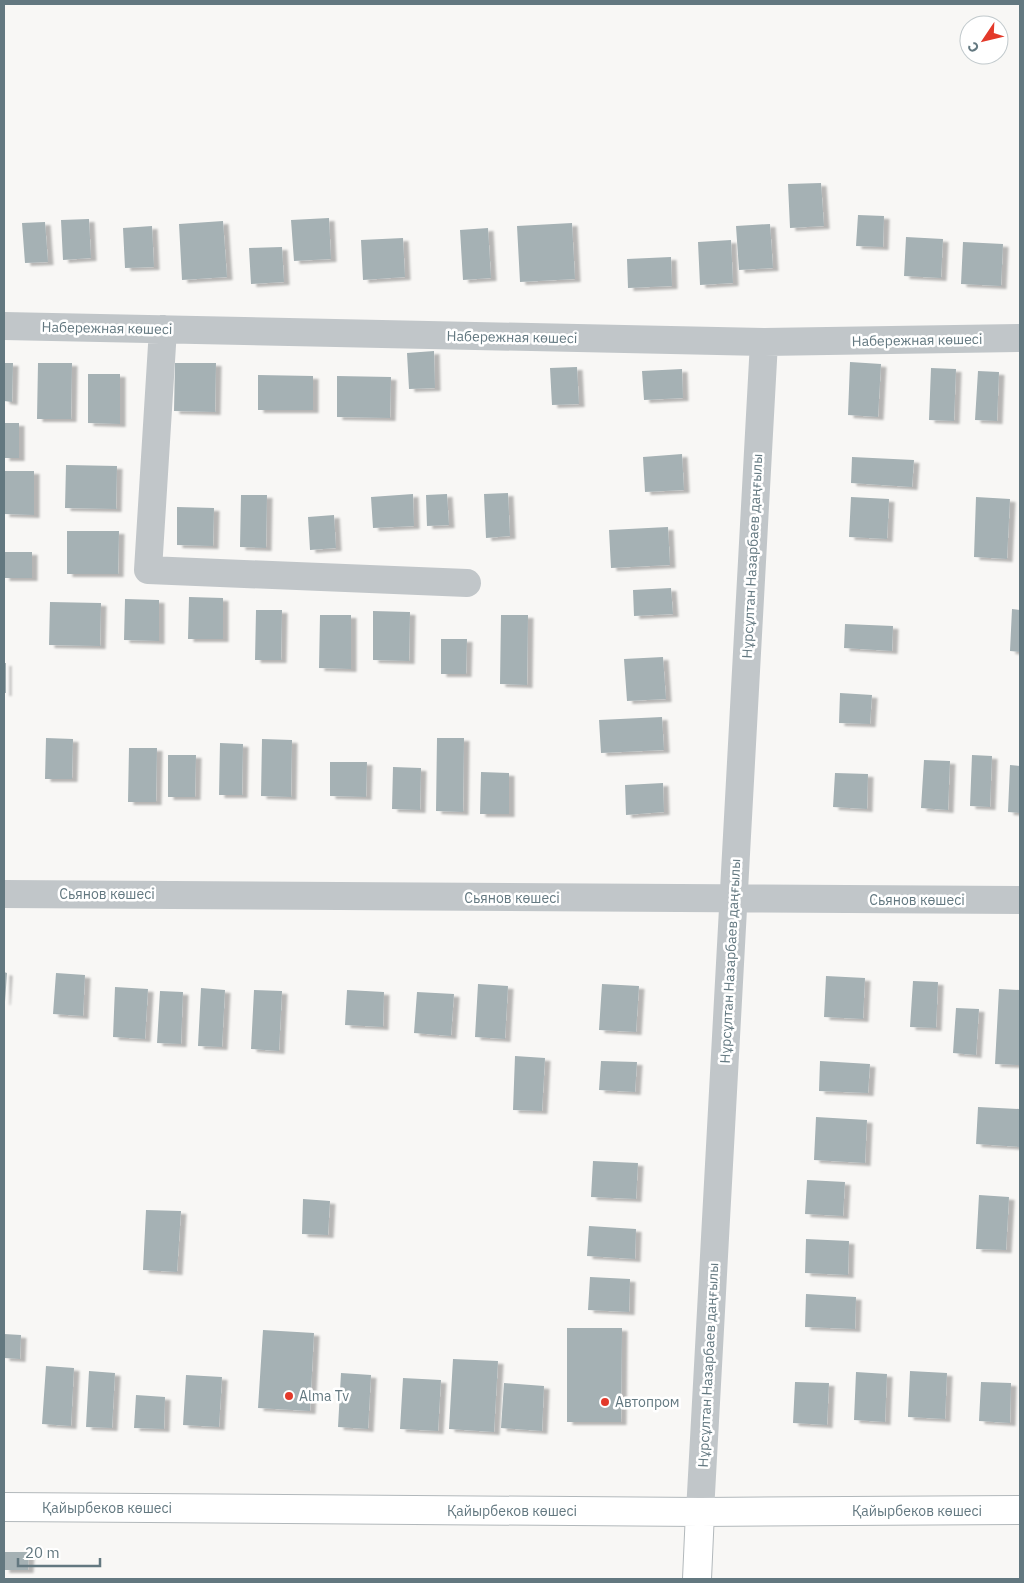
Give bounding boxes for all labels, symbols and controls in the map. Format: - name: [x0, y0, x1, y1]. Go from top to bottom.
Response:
- north arrow: [959, 15, 1009, 65]
- text: С: [963, 39, 983, 56]
- street label: Набережная көшесі: [42, 318, 172, 338]
- street label: Набережная көшесі: [447, 327, 577, 347]
- street label: Набережная көшесі: [852, 330, 982, 350]
- street label: Нұрсұлтан Назарбаев даңғылы: [738, 453, 766, 659]
- street label: Нұрсұлтан Назарбаев даңғылы: [716, 858, 744, 1064]
- street label: Сьянов көшесі: [59, 885, 155, 903]
- street label: Сьянов көшесі: [464, 889, 560, 907]
- street label: Сьянов көшесі: [869, 891, 965, 909]
- street label: Нұрсұлтан Назарбаев даңғылы: [694, 1262, 722, 1468]
- place label: Alma Tv: [299, 1387, 349, 1405]
- marker: Alma Tv: [283, 1390, 295, 1402]
- place label: Автопром: [615, 1393, 680, 1411]
- marker: Автопром: [599, 1396, 611, 1408]
- street label: Қайырбеков көшесі: [42, 1499, 172, 1517]
- street label: Қайырбеков көшесі: [447, 1502, 577, 1520]
- street label: Қайырбеков көшесі: [852, 1502, 982, 1520]
- scale bar: [18, 1536, 100, 1568]
- text: 20 m: [25, 1543, 60, 1562]

